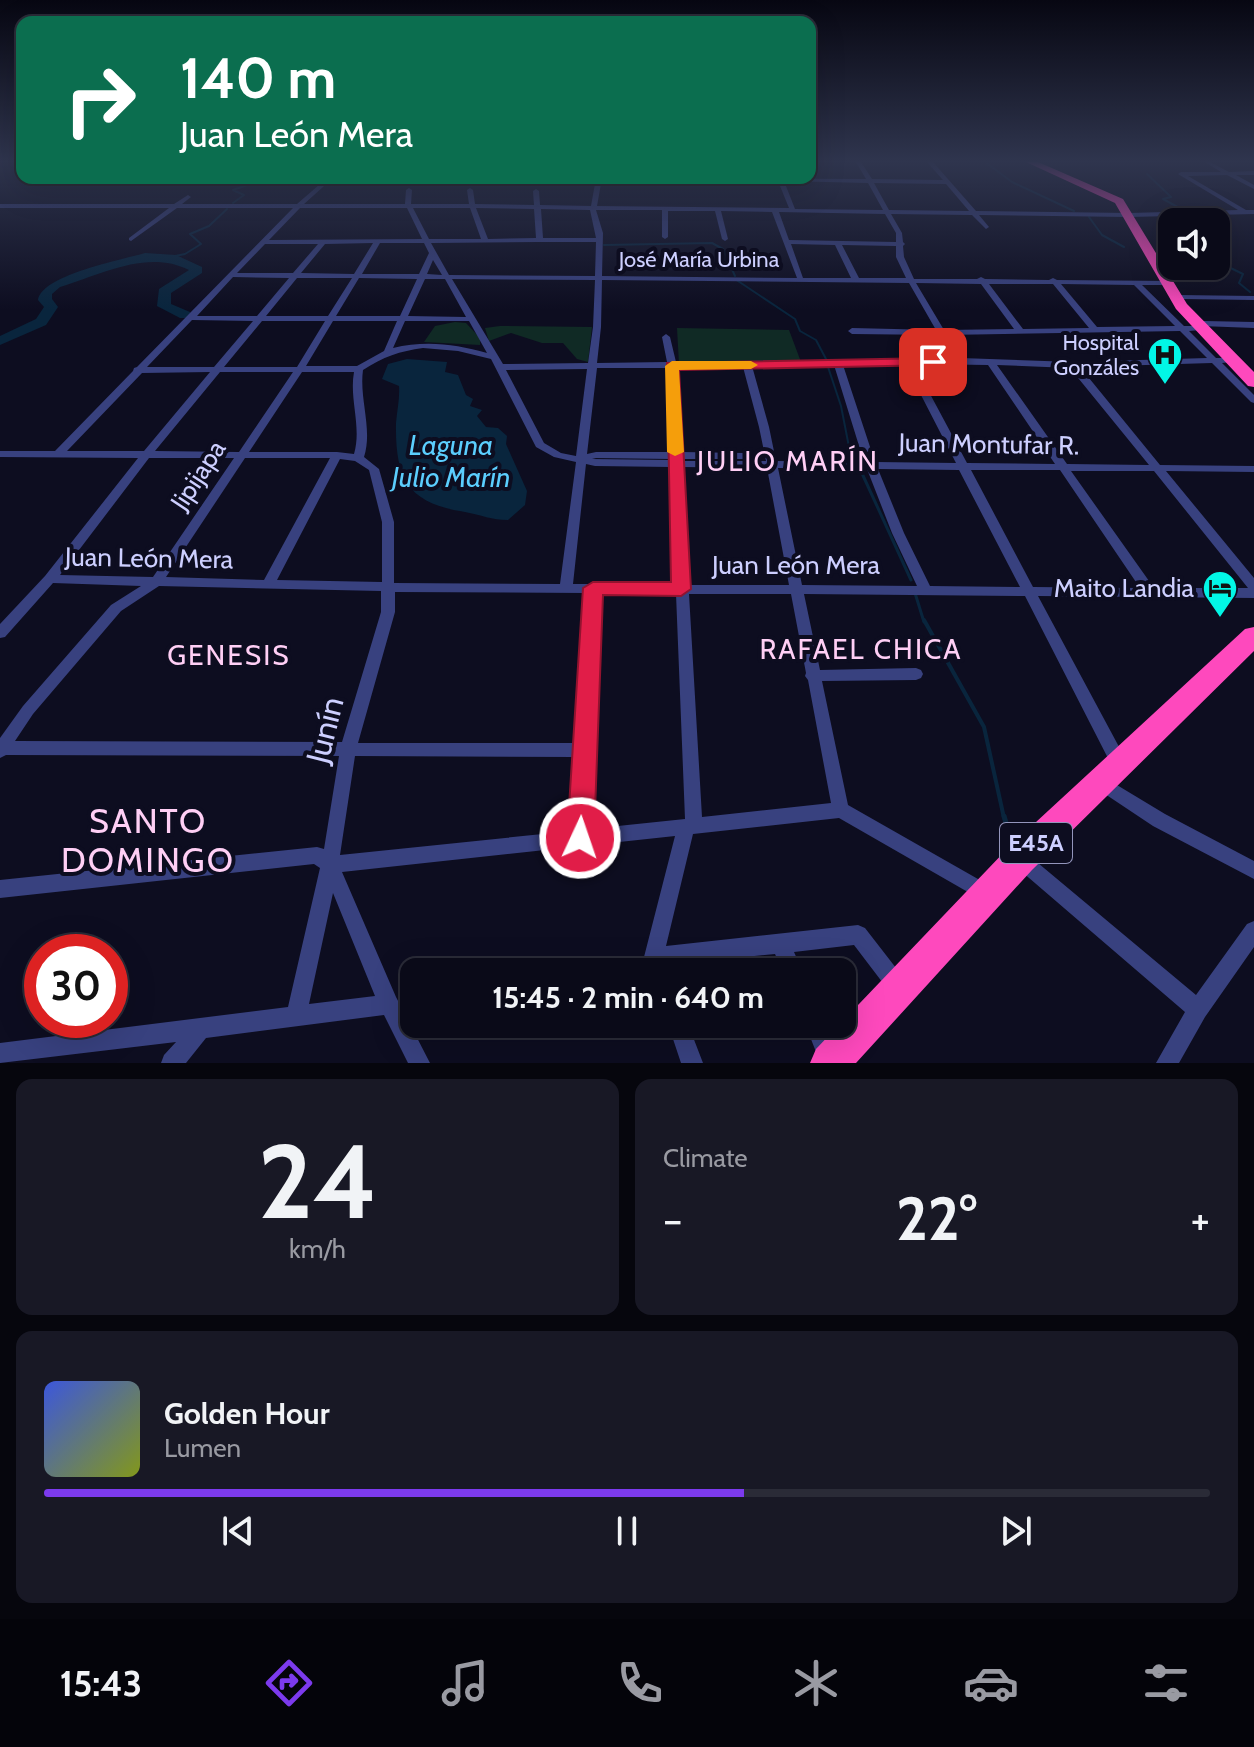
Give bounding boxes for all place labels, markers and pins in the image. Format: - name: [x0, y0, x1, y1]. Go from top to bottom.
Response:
- pin: [899, 328, 967, 396]
- place label: Hospital Gonzáles: [1054, 329, 1140, 381]
- hospital icon: Hospital Gonzáles: [1146, 336, 1184, 386]
- hotel icon: Maito Landia: [1201, 569, 1239, 619]
- place label: Maito Landia: [1054, 572, 1195, 604]

